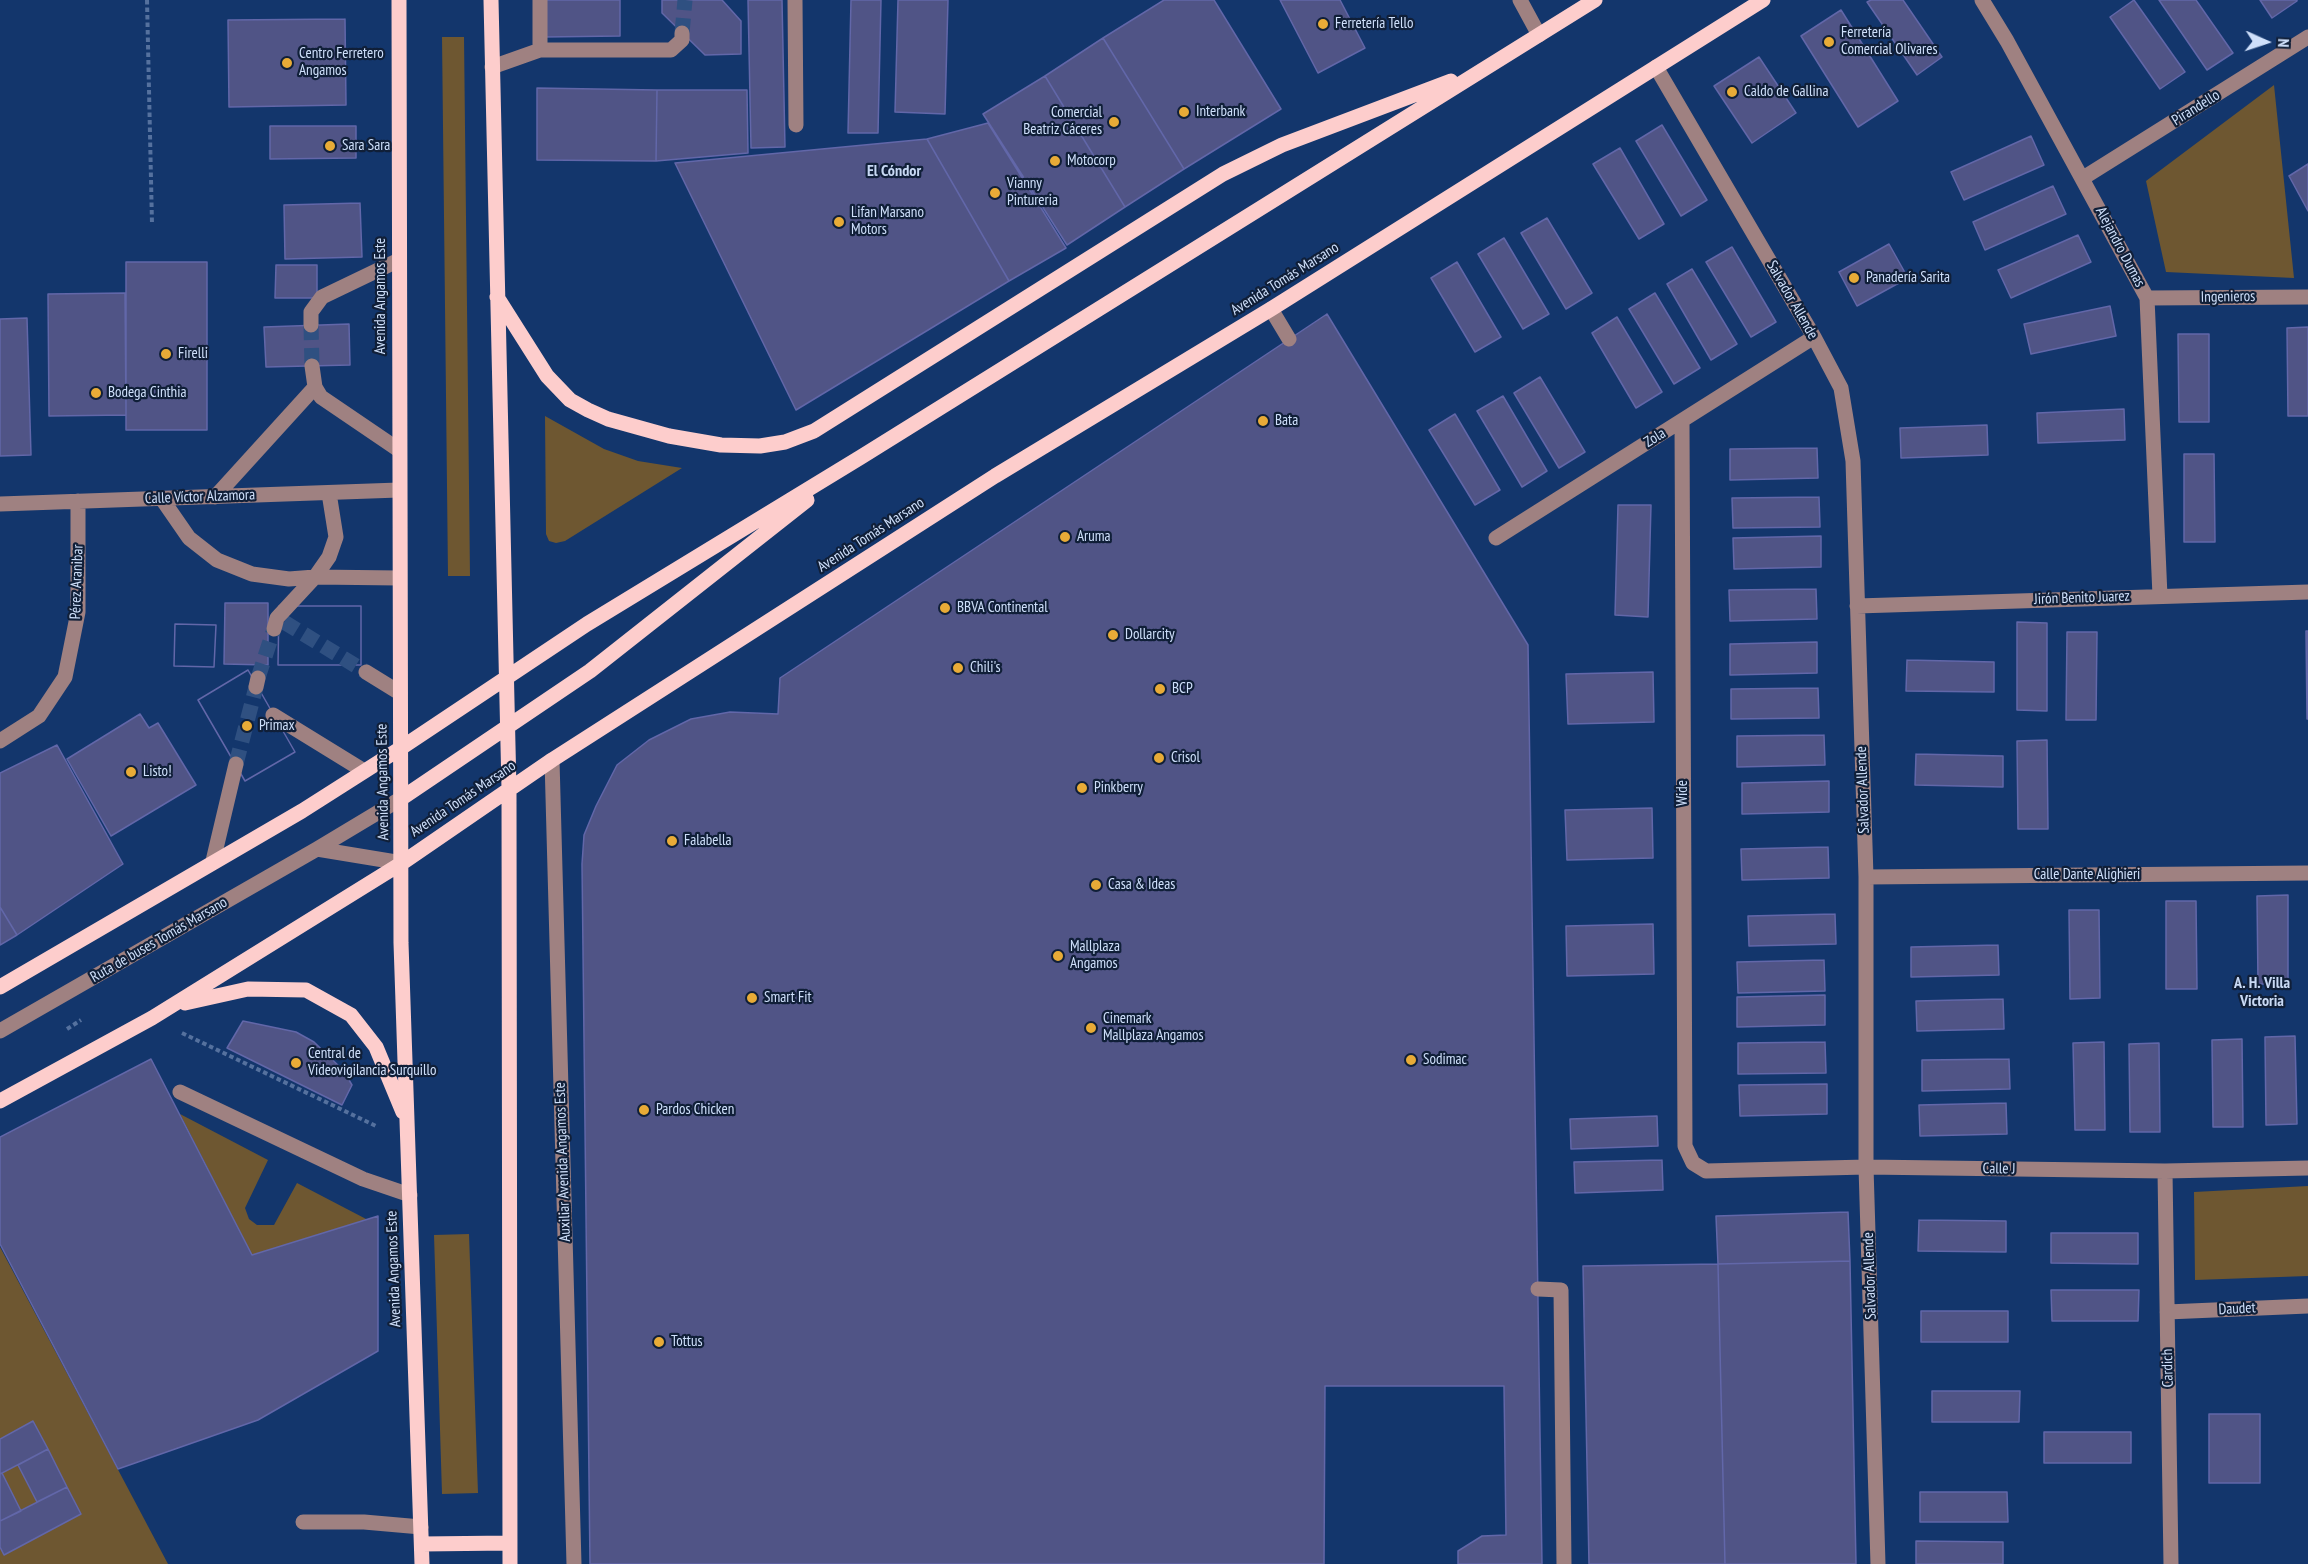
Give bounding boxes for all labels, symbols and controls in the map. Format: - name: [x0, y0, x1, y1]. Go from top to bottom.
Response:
- north arrow: [2236, 12, 2296, 72]
- place label: Ferretería Tello: [1335, 15, 1413, 33]
- marker: Ferretería Tello: [1316, 17, 1330, 31]
- place label: Ferretería Comercial Olivares: [1841, 24, 1937, 59]
- marker: Ferretería Comercial Olivares: [1822, 35, 1836, 49]
- text: N: [2274, 38, 2294, 48]
- place label: Centro Ferretero Angamos: [299, 45, 384, 80]
- marker: Centro Ferretero Angamos: [280, 56, 294, 70]
- place label: Caldo de Gallina: [1744, 83, 1828, 101]
- marker: Caldo de Gallina: [1725, 85, 1739, 99]
- street label: Pirandello: [2169, 86, 2223, 130]
- place label: Interbank: [1196, 103, 1245, 121]
- place label: Comercial Beatriz Cáceres: [1023, 104, 1102, 139]
- marker: Interbank: [1177, 105, 1191, 119]
- marker: Comercial Beatriz Cáceres: [1107, 115, 1121, 129]
- place label: Sara Sara: [342, 137, 390, 155]
- marker: Sara Sara: [323, 139, 337, 153]
- place label: Motocorp: [1067, 152, 1116, 170]
- marker: Motocorp: [1048, 154, 1062, 168]
- district label: El Cóndor: [867, 161, 921, 181]
- place label: Vianny Pintureria: [1007, 175, 1058, 210]
- marker: Vianny Pintureria: [988, 186, 1002, 200]
- place label: Lifan Marsano Motors: [851, 204, 924, 239]
- street label: Alejandro Dumas: [2091, 204, 2149, 290]
- marker: Lifan Marsano Motors: [832, 215, 846, 229]
- street label: Avenida Angamos Este: [372, 238, 390, 354]
- street label: Avenida Tomás Marsano: [1228, 239, 1342, 319]
- street label: Salvador Allende: [1762, 258, 1822, 342]
- place label: Panadería Sarita: [1866, 269, 1950, 287]
- marker: Panadería Sarita: [1847, 271, 1861, 285]
- street label: Ingenieros: [2201, 288, 2255, 306]
- place label: Firelli: [178, 345, 208, 363]
- marker: Firelli: [159, 347, 173, 361]
- place label: Bodega Cinthia: [108, 384, 186, 402]
- marker: Bodega Cinthia: [89, 386, 103, 400]
- place label: Bata: [1275, 412, 1298, 430]
- marker: Bata: [1256, 414, 1270, 428]
- street label: Zola: [1641, 425, 1669, 451]
- street label: Calle Víctor Alzamora: [145, 486, 255, 508]
- street label: Avenida Tomás Marsano: [814, 494, 928, 576]
- place label: Aruma: [1077, 528, 1110, 546]
- marker: Aruma: [1058, 530, 1072, 544]
- street label: Pérez Aranibar: [67, 544, 87, 620]
- street label: Jirón Benito Juarez: [2034, 587, 2130, 609]
- place label: BBVA Continental: [957, 599, 1048, 617]
- marker: BBVA Continental: [938, 601, 952, 615]
- place label: Dollarcity: [1125, 626, 1175, 644]
- marker: Dollarcity: [1106, 628, 1120, 642]
- place label: Chili's: [970, 659, 1000, 677]
- marker: Chili's: [951, 661, 965, 675]
- place label: BCP: [1172, 680, 1193, 698]
- marker: BCP: [1153, 682, 1167, 696]
- place label: Primax: [259, 717, 295, 735]
- marker: Primax: [240, 719, 254, 733]
- street label: Avenida Angamos Este: [373, 724, 393, 840]
- street label: Salvador Allende: [1852, 746, 1874, 834]
- place label: Crisol: [1171, 749, 1200, 767]
- marker: Crisol: [1152, 751, 1166, 765]
- street label: Avenida Tomás Marsano: [407, 757, 519, 841]
- place label: Listo!: [143, 763, 172, 781]
- marker: Listo!: [124, 765, 138, 779]
- place label: Pinkberry: [1094, 779, 1143, 797]
- street label: Wide: [1674, 780, 1692, 806]
- marker: Pinkberry: [1075, 781, 1089, 795]
- place label: Falabella: [684, 832, 731, 850]
- marker: Falabella: [665, 834, 679, 848]
- street label: Calle Dante Alighieri: [2034, 866, 2140, 884]
- place label: Casa & Ideas: [1108, 876, 1175, 894]
- marker: Casa & Ideas: [1089, 878, 1103, 892]
- street label: Ruta de buses Tomás Marsano: [87, 893, 231, 987]
- place label: Mallplaza Angamos: [1070, 938, 1120, 973]
- marker: Mallplaza Angamos: [1051, 949, 1065, 963]
- district label: A. H. Villa Victoria: [2234, 973, 2290, 1011]
- place label: Smart Fit: [764, 989, 812, 1007]
- marker: Smart Fit: [745, 991, 759, 1005]
- place label: Cinemark Mallplaza Angamos: [1103, 1010, 1204, 1045]
- marker: Cinemark Mallplaza Angamos: [1084, 1021, 1098, 1035]
- place label: Central de Videovigilancia Surquillo: [308, 1045, 437, 1080]
- place label: Sodimac: [1423, 1051, 1467, 1069]
- marker: Sodimac: [1404, 1053, 1418, 1067]
- marker: Central de Videovigilancia Surquillo: [289, 1056, 303, 1070]
- street label: Auxiliar Avenida Angamos Este: [551, 1082, 575, 1242]
- place label: Pardos Chicken: [656, 1101, 734, 1119]
- marker: Pardos Chicken: [637, 1103, 651, 1117]
- street label: Calle J: [1983, 1160, 2015, 1178]
- street label: Avenida Angamos Este: [383, 1210, 405, 1328]
- street label: Salvador Allende: [1859, 1232, 1881, 1320]
- street label: Daudet: [2218, 1299, 2256, 1319]
- place label: Tottus: [671, 1333, 702, 1351]
- marker: Tottus: [652, 1335, 666, 1349]
- street label: Cardich: [2159, 1349, 2177, 1387]

